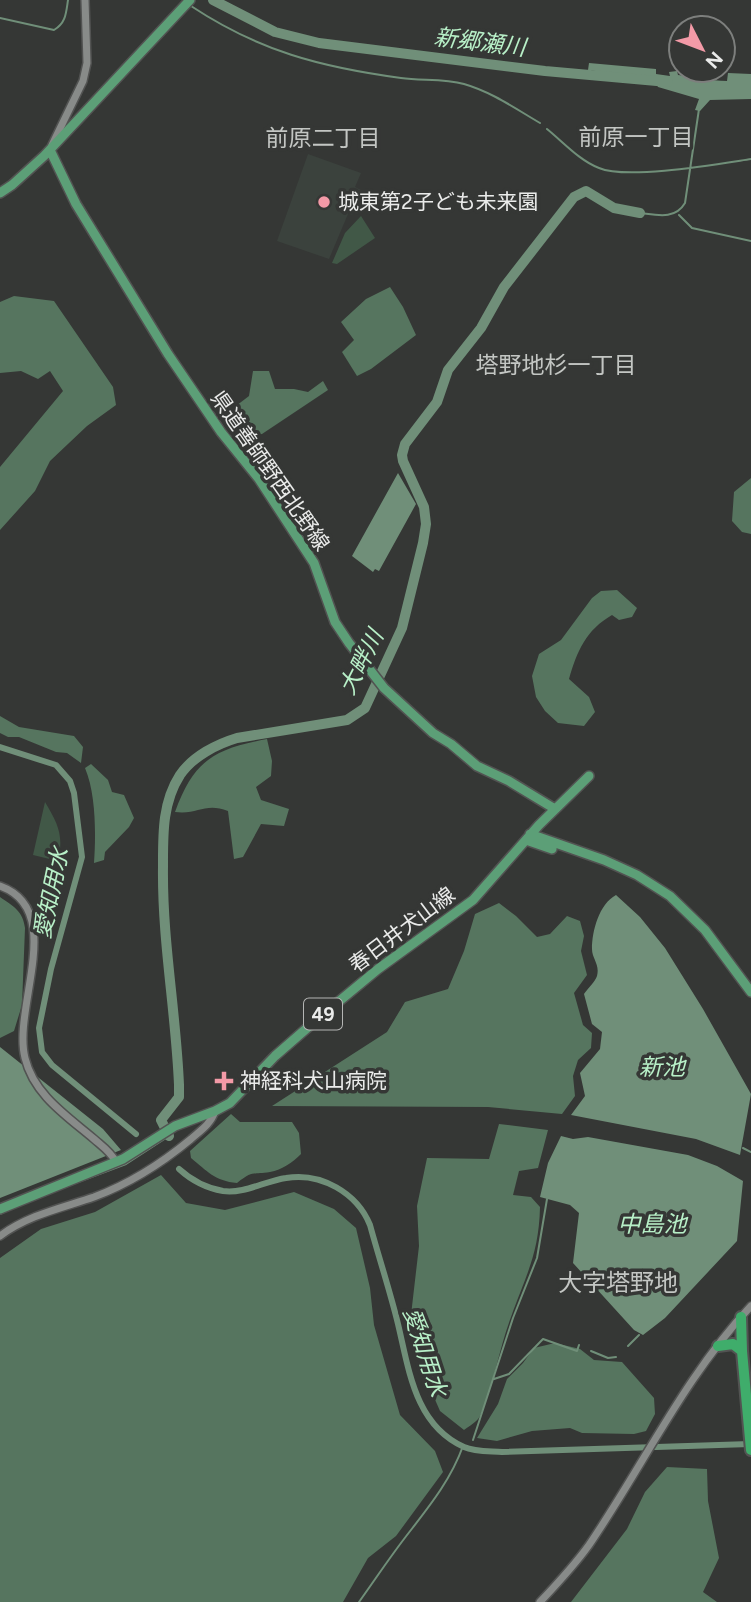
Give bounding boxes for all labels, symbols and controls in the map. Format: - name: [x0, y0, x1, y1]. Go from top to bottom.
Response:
- north arrow: [667, 14, 737, 84]
- water label: 新郷瀬川: [433, 22, 530, 62]
- text: N: [701, 47, 728, 73]
- district label: 前原一丁目: [579, 123, 694, 151]
- district label: 前原二丁目: [266, 124, 381, 152]
- place label: 城東第2子ども未来園: [338, 189, 539, 214]
- marker: 城東第2子ども未来園: [316, 194, 332, 210]
- district label: 塔野地杉一丁目: [476, 351, 637, 379]
- street label: 県道善師野西北野線: [206, 386, 335, 555]
- water label: 大畔川: [333, 622, 390, 699]
- water label: 愛知用水: [28, 842, 75, 941]
- street label: 春日井犬山線: [344, 882, 460, 977]
- road number: 49: [304, 998, 342, 1030]
- water label: 新池: [639, 1053, 687, 1081]
- place label: 神経科犬山病院: [240, 1068, 387, 1093]
- marker: 神経科犬山病院: [214, 1071, 234, 1091]
- water label: 中島池: [618, 1210, 689, 1238]
- district label: 大字塔野地: [558, 1268, 678, 1297]
- water label: 愛知用水: [397, 1304, 453, 1403]

